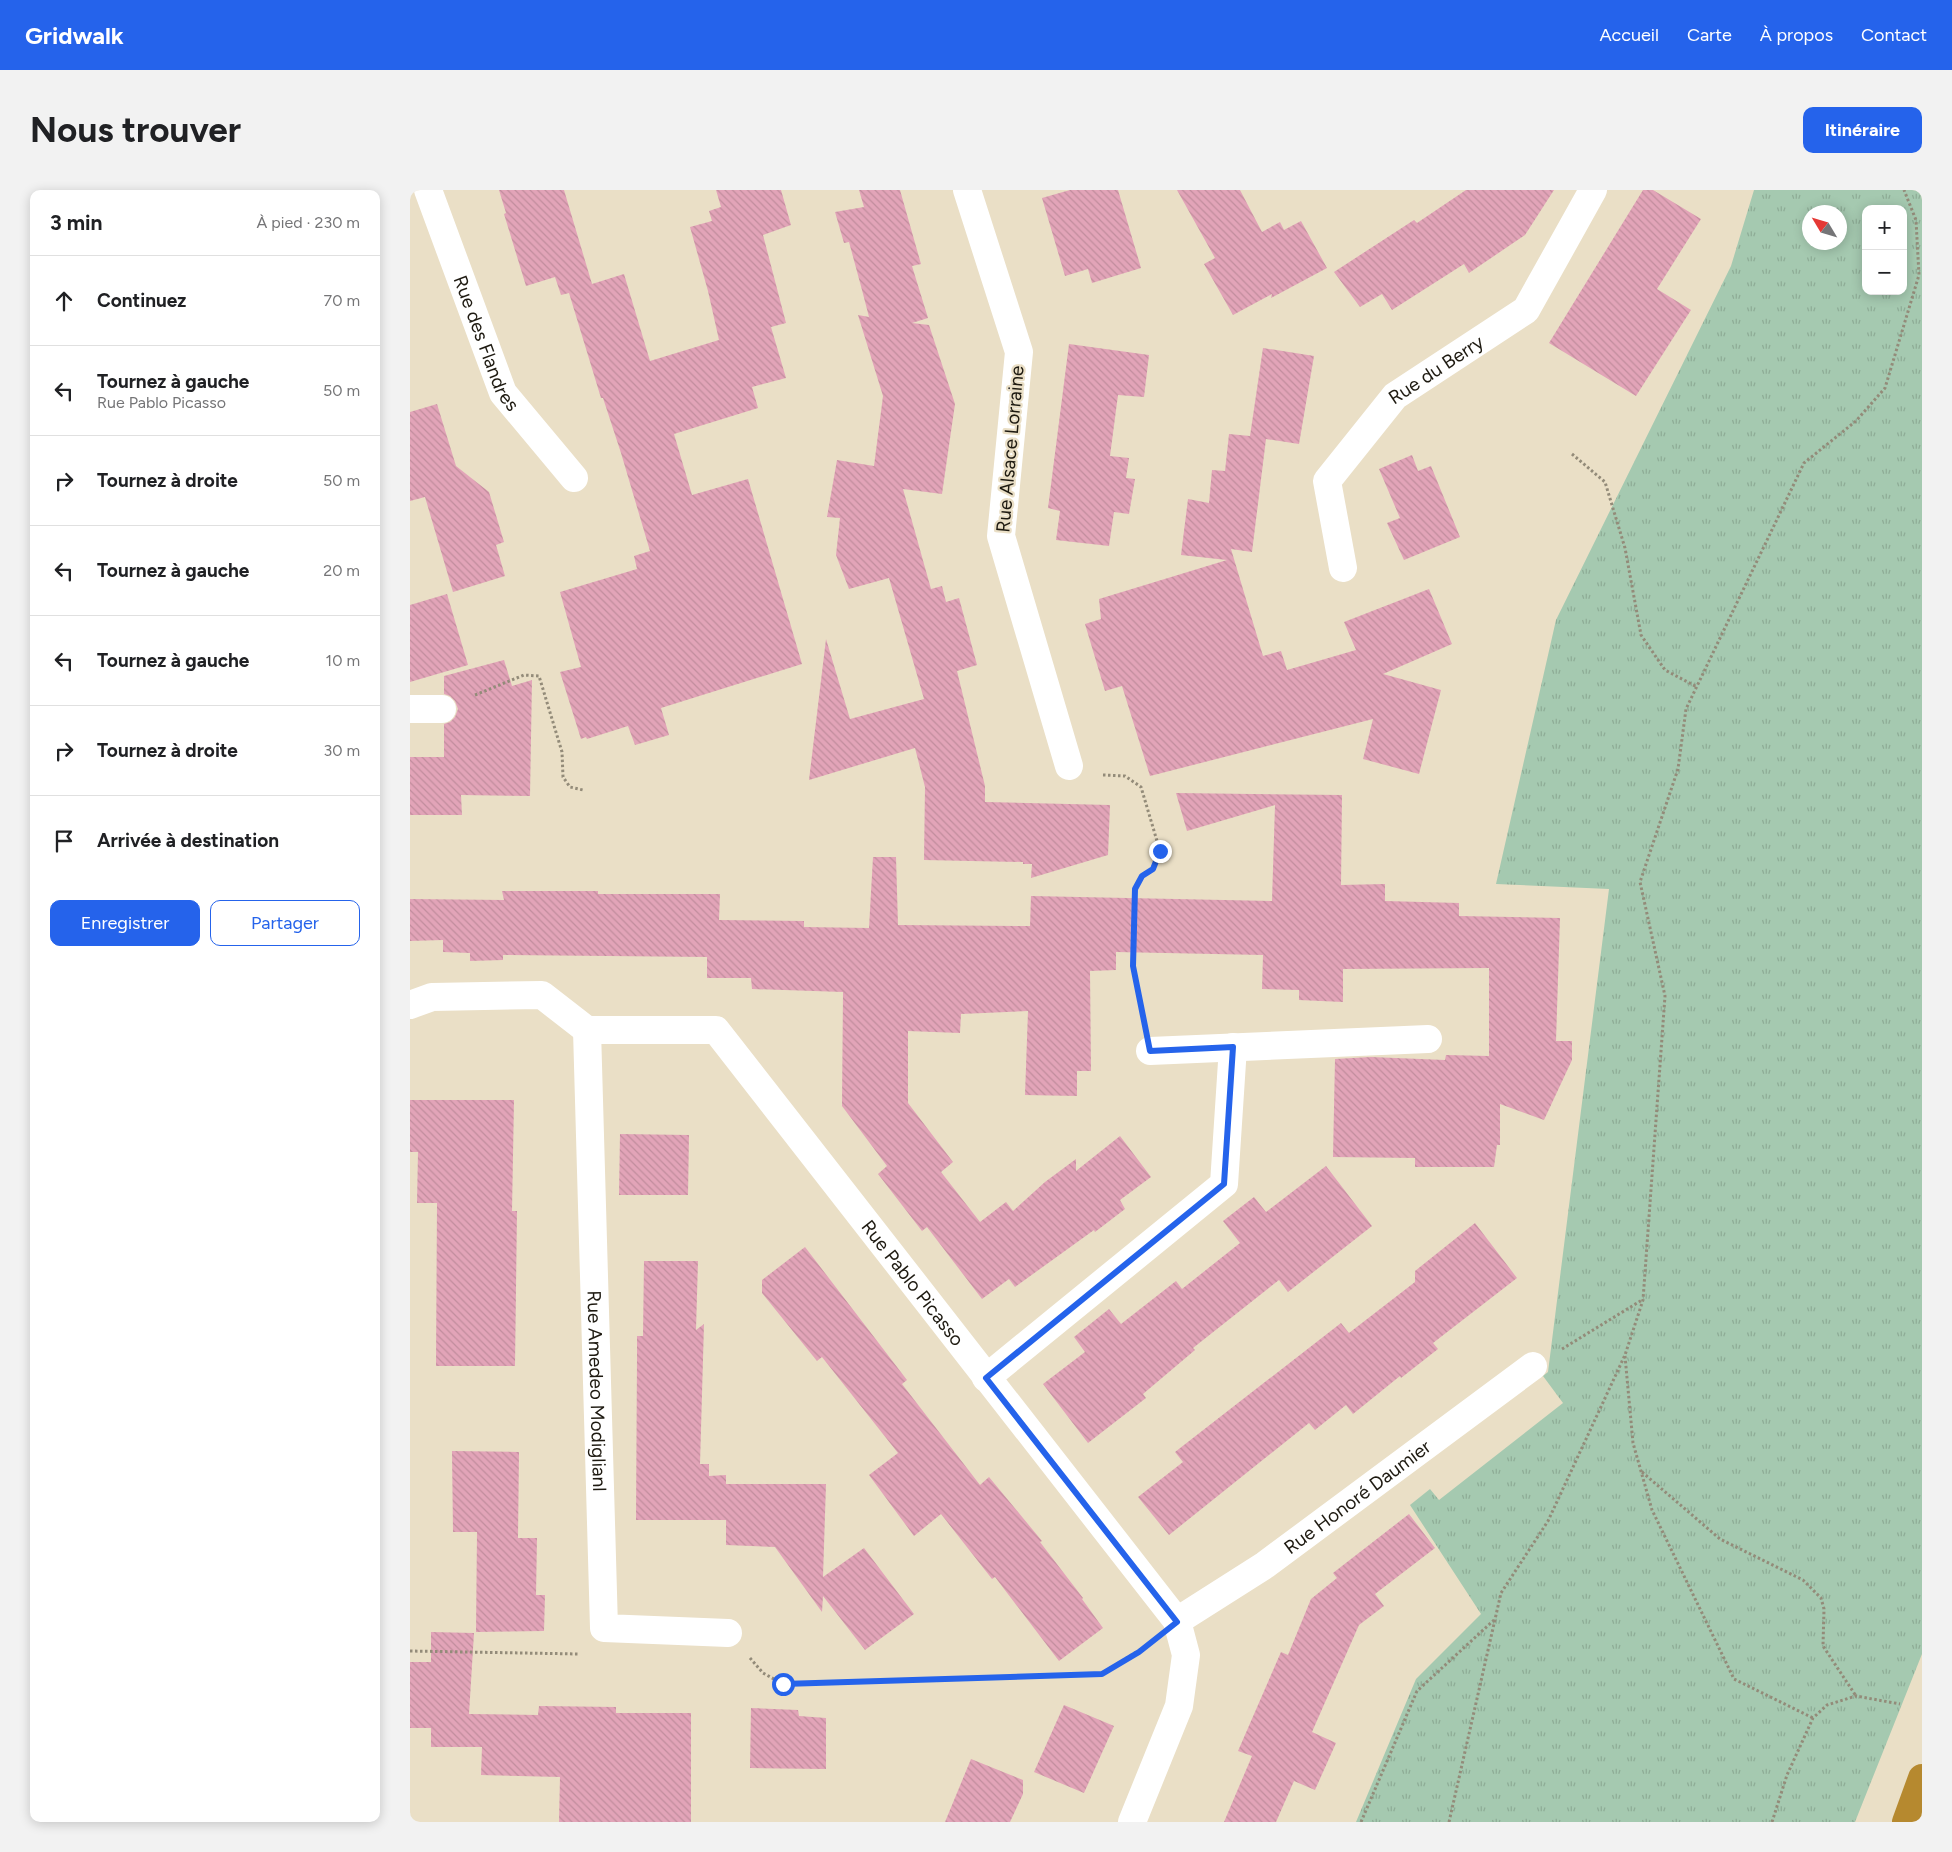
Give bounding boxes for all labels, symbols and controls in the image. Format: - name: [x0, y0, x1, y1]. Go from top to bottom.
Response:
- text: Gridwalk: [25, 21, 124, 50]
- text: Accueil: [1599, 24, 1659, 46]
- text: Carte: [1687, 24, 1732, 46]
- text: À propos: [1760, 24, 1833, 46]
- text: Contact: [1861, 24, 1927, 46]
- button: Itinéraire: [1803, 107, 1922, 153]
- text: Nous trouver: [30, 109, 241, 151]
- north arrow: [1802, 205, 1847, 250]
- map controls: [1862, 205, 1907, 295]
- button: +: [1862, 205, 1907, 250]
- text: 3 min: [50, 210, 102, 235]
- text: À pied · 230 m: [256, 213, 360, 232]
- button: −: [1862, 250, 1907, 295]
- street label: Rue des Flandres: [449, 272, 525, 416]
- icon: ahead: [50, 287, 78, 315]
- text: Continuez: [97, 289, 186, 312]
- text: 70 m: [324, 291, 360, 310]
- street label: Rue du Berry: [1384, 330, 1488, 409]
- street label: Rue Alsace Lorraine: [991, 365, 1029, 533]
- text: Tournez à gauche: [97, 370, 249, 393]
- icon: left: [50, 377, 78, 405]
- text: 50 m: [323, 381, 360, 400]
- text: Rue Pablo Picasso: [97, 393, 226, 412]
- icon: right: [50, 467, 78, 495]
- text: Tournez à droite: [97, 469, 238, 492]
- text: 50 m: [323, 471, 360, 490]
- icon: left: [50, 557, 78, 585]
- text: Tournez à gauche: [97, 559, 249, 582]
- text: 20 m: [323, 561, 360, 580]
- icon: left: [50, 647, 78, 675]
- text: Tournez à gauche: [97, 649, 249, 672]
- text: 10 m: [326, 651, 360, 670]
- icon: right: [50, 737, 78, 765]
- text: Tournez à droite: [97, 739, 238, 762]
- text: 30 m: [323, 741, 360, 760]
- icon: arrive: [50, 827, 78, 855]
- text: Arrivée à destination: [97, 829, 279, 852]
- route end: [1149, 840, 1172, 863]
- button: Enregistrer: [50, 900, 200, 946]
- button: Partager: [210, 900, 360, 946]
- street label: Rue Pablo Picasso: [857, 1215, 969, 1350]
- street label: Rue Amedeo Modiglianl: [583, 1290, 612, 1492]
- street label: Rue Honoré Daumier: [1279, 1434, 1435, 1559]
- route start: [772, 1673, 795, 1696]

